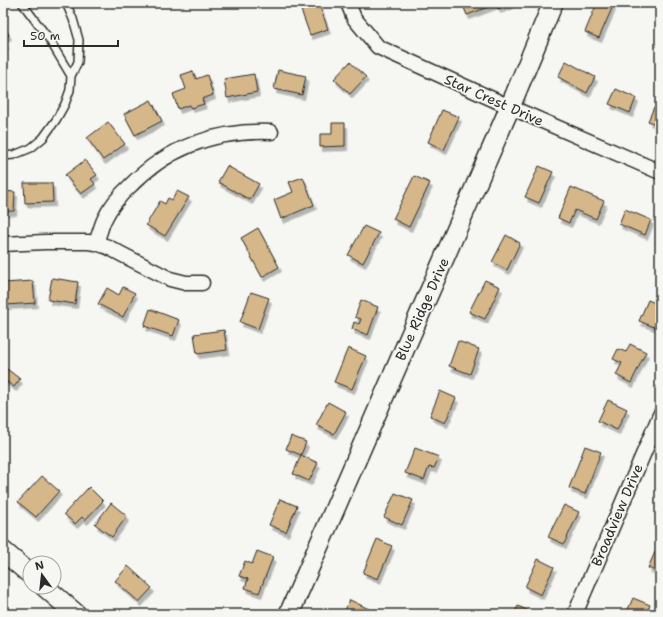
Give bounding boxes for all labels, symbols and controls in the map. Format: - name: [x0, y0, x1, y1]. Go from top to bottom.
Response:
- scale bar: [24, 22, 118, 48]
- text: 50 m: [30, 28, 60, 44]
- street label: Star Crest Drive: [442, 70, 547, 130]
- street label: Blue Ridge Drive: [391, 255, 453, 363]
- street label: Broadview Drive: [587, 461, 647, 569]
- north arrow: [22, 555, 62, 595]
- text: N: [33, 557, 46, 574]

